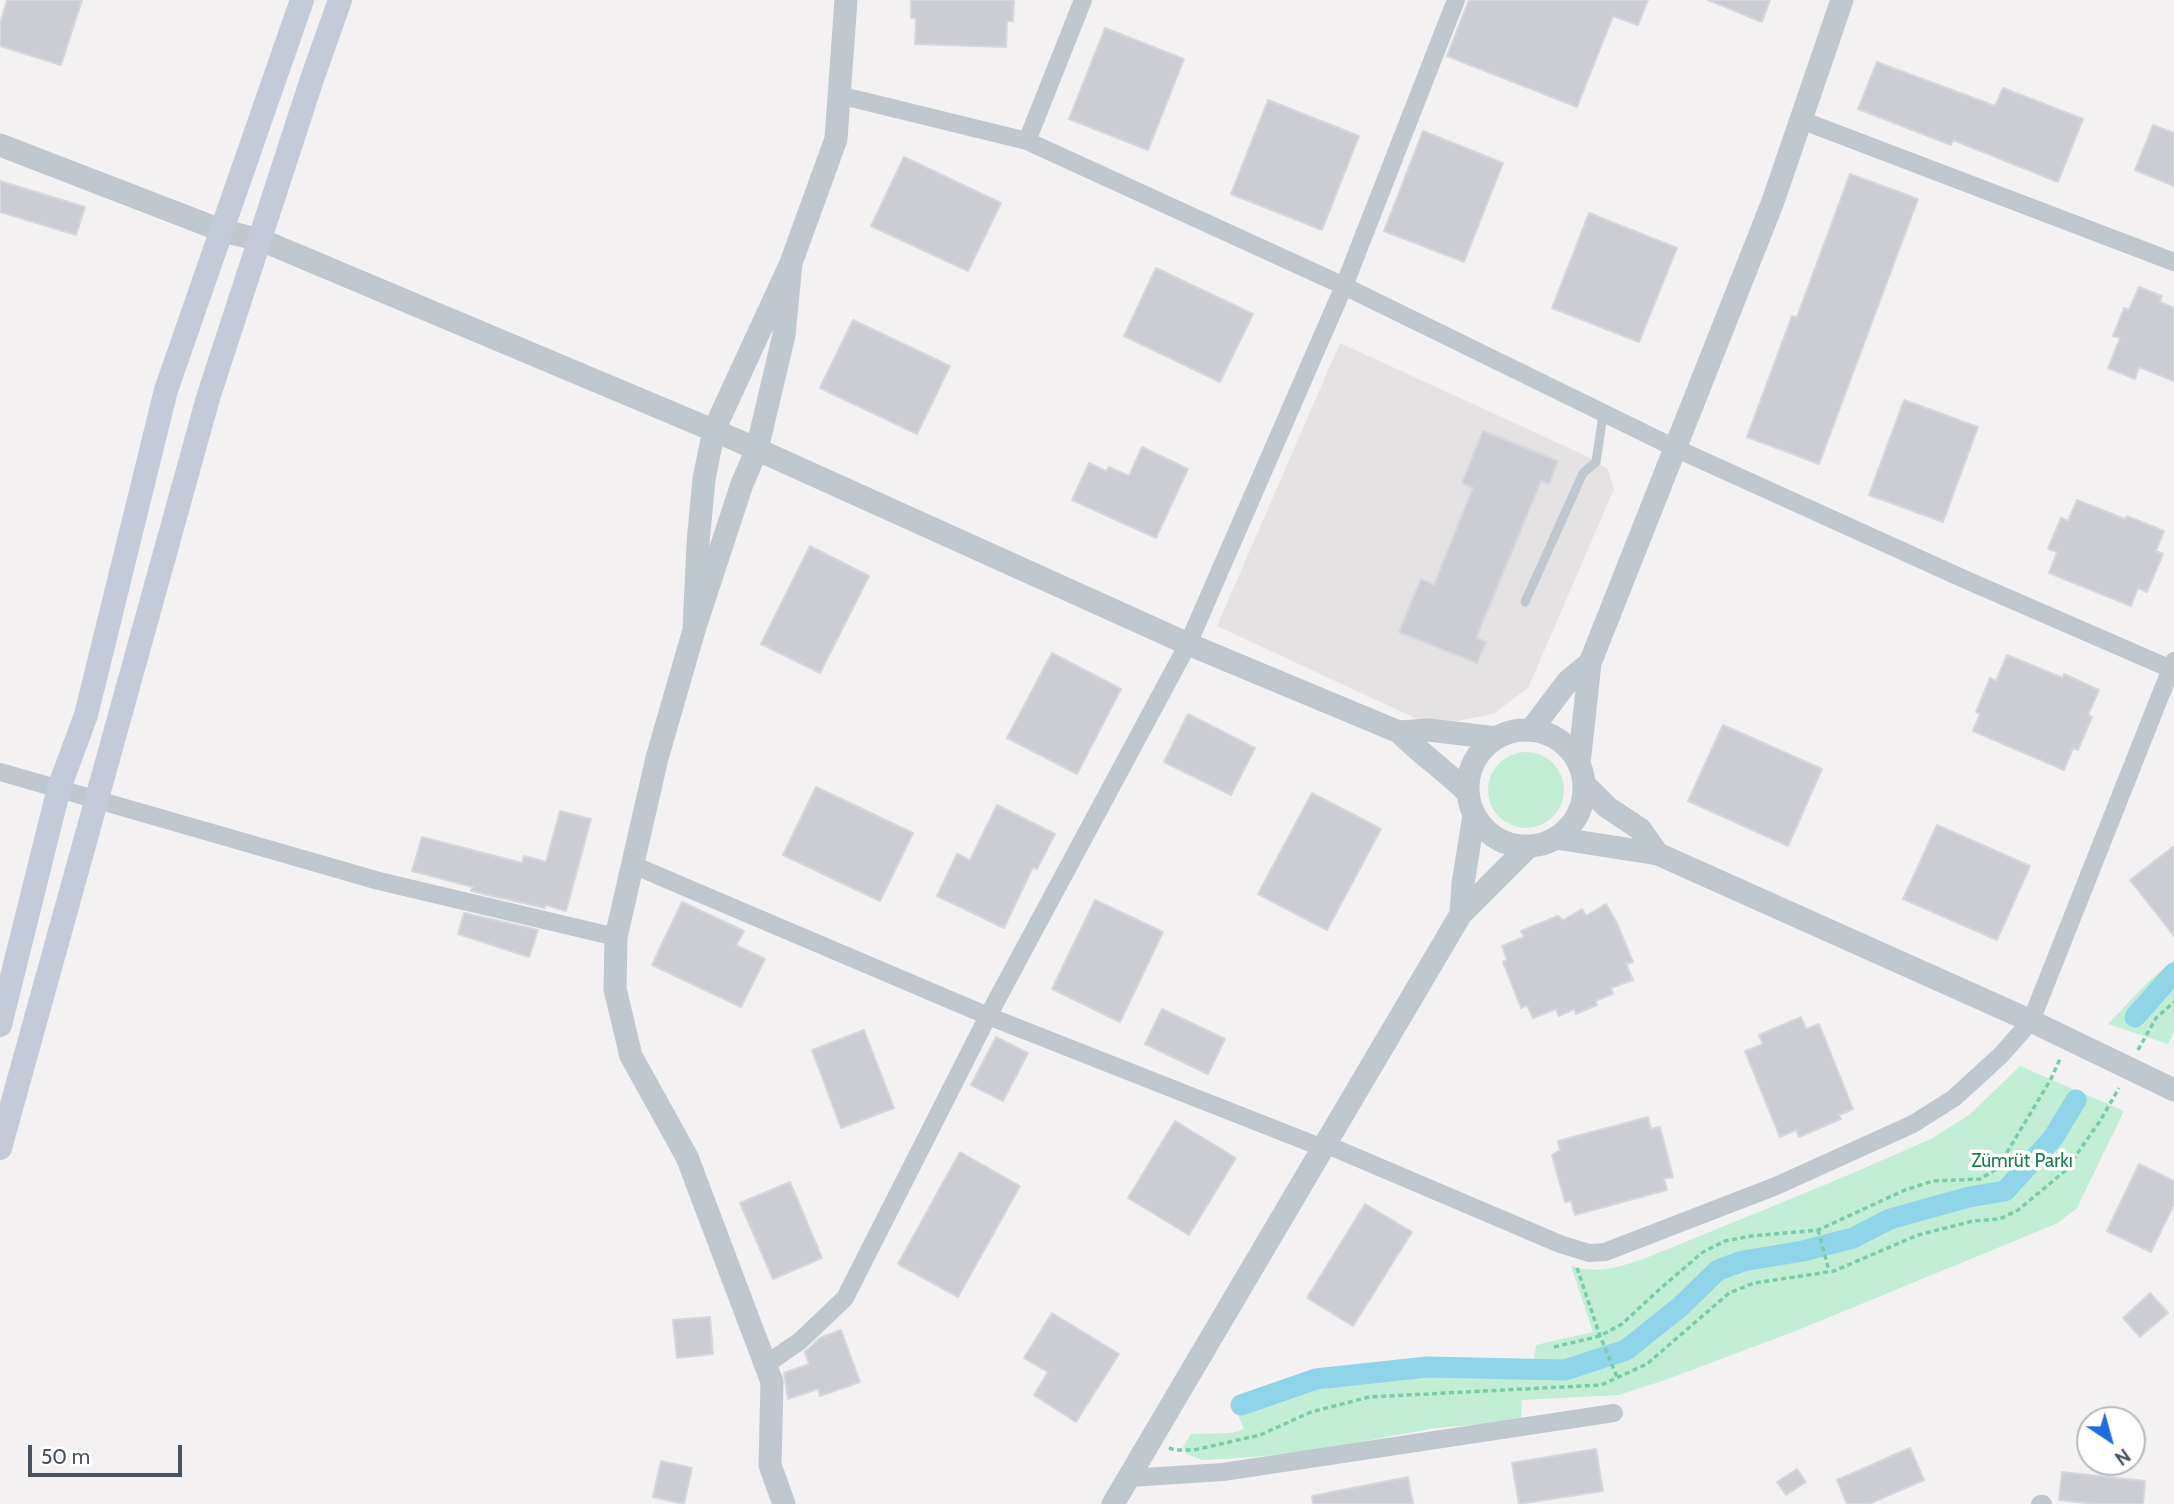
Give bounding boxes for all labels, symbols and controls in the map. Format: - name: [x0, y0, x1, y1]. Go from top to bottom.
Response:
- park label: Zümrüt Parkı: [1971, 1150, 2073, 1172]
- north arrow: [2076, 1406, 2146, 1476]
- scale bar: [32, 1430, 186, 1474]
- text: 50 m: [41, 1444, 90, 1469]
- text: N: [2110, 1444, 2135, 1470]

